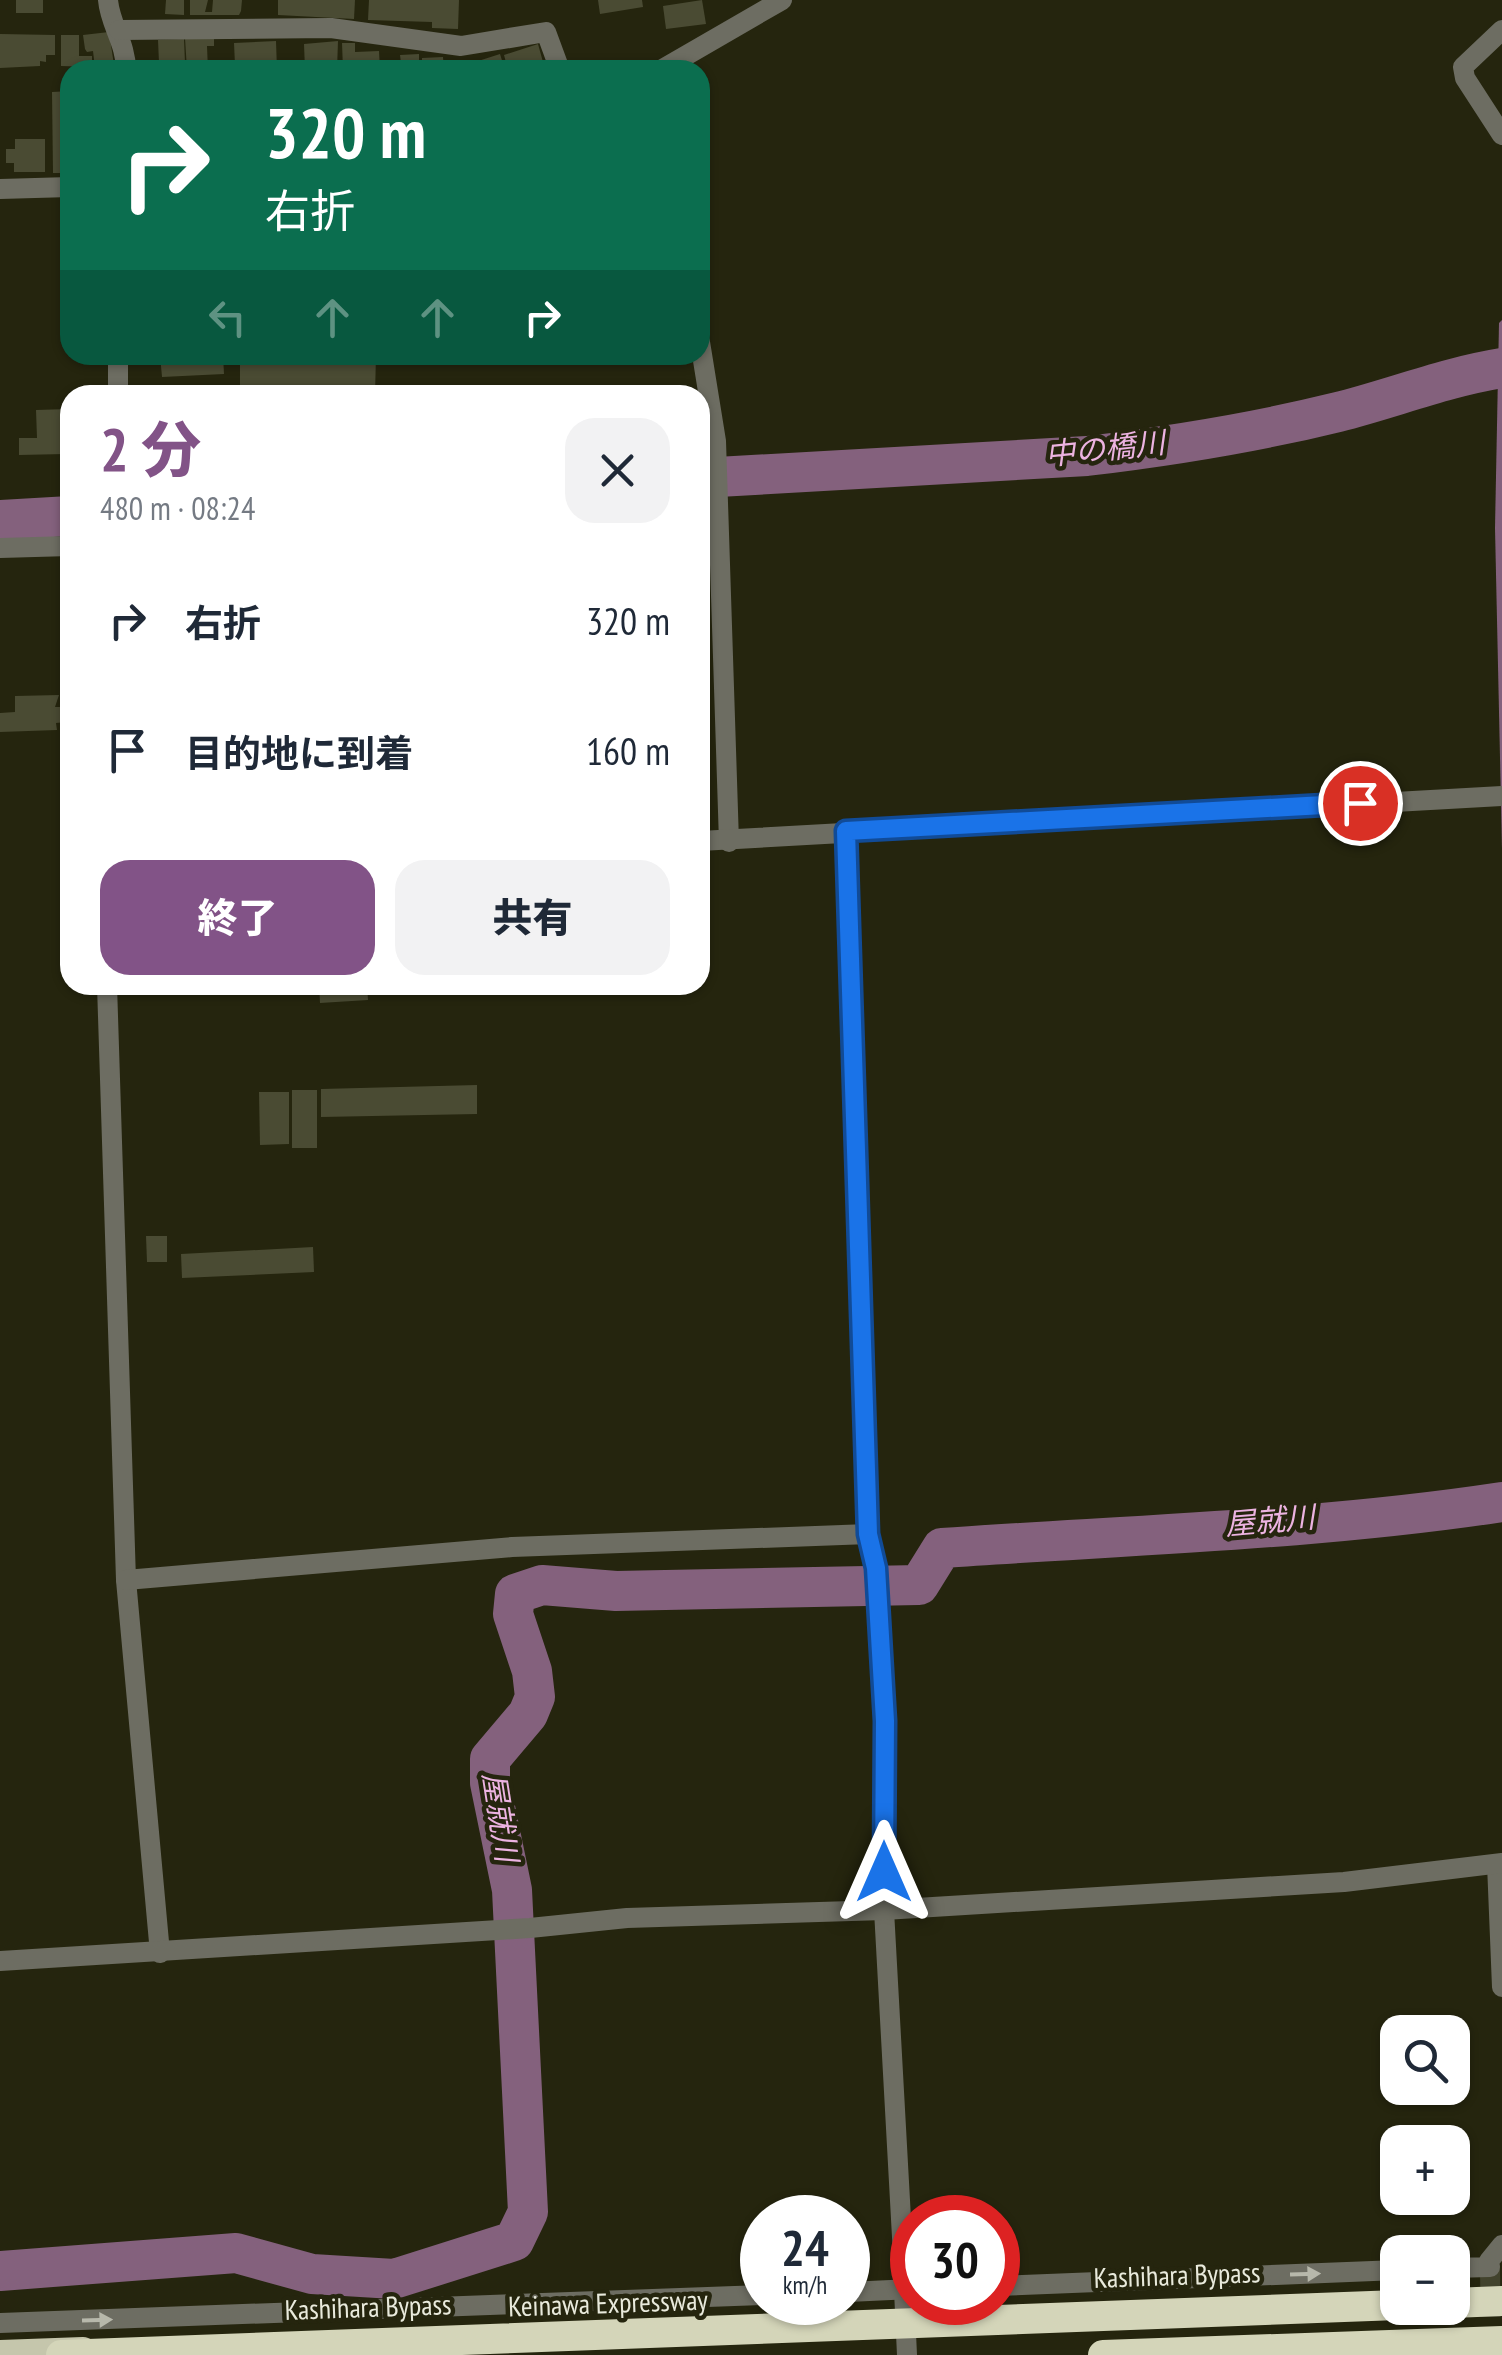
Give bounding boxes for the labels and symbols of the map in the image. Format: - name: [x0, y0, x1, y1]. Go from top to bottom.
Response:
- water label: 中の橋川: [1043, 422, 1170, 473]
- pin: [1318, 761, 1403, 846]
- water label: 屋就川: [1223, 1496, 1319, 1543]
- water label: 屋就川: [475, 1769, 528, 1867]
- position arrow: [832, 1820, 936, 1924]
- speed limit sign: 30: [890, 2195, 1020, 2325]
- street label: Kashihara Bypass: [1093, 2253, 1261, 2296]
- one-way arrow: [1289, 2266, 1321, 2282]
- street label: Keinawa Expressway: [508, 2281, 709, 2324]
- street label: Kashihara Bypass: [284, 2285, 452, 2328]
- one-way arrow: [82, 2311, 114, 2327]

